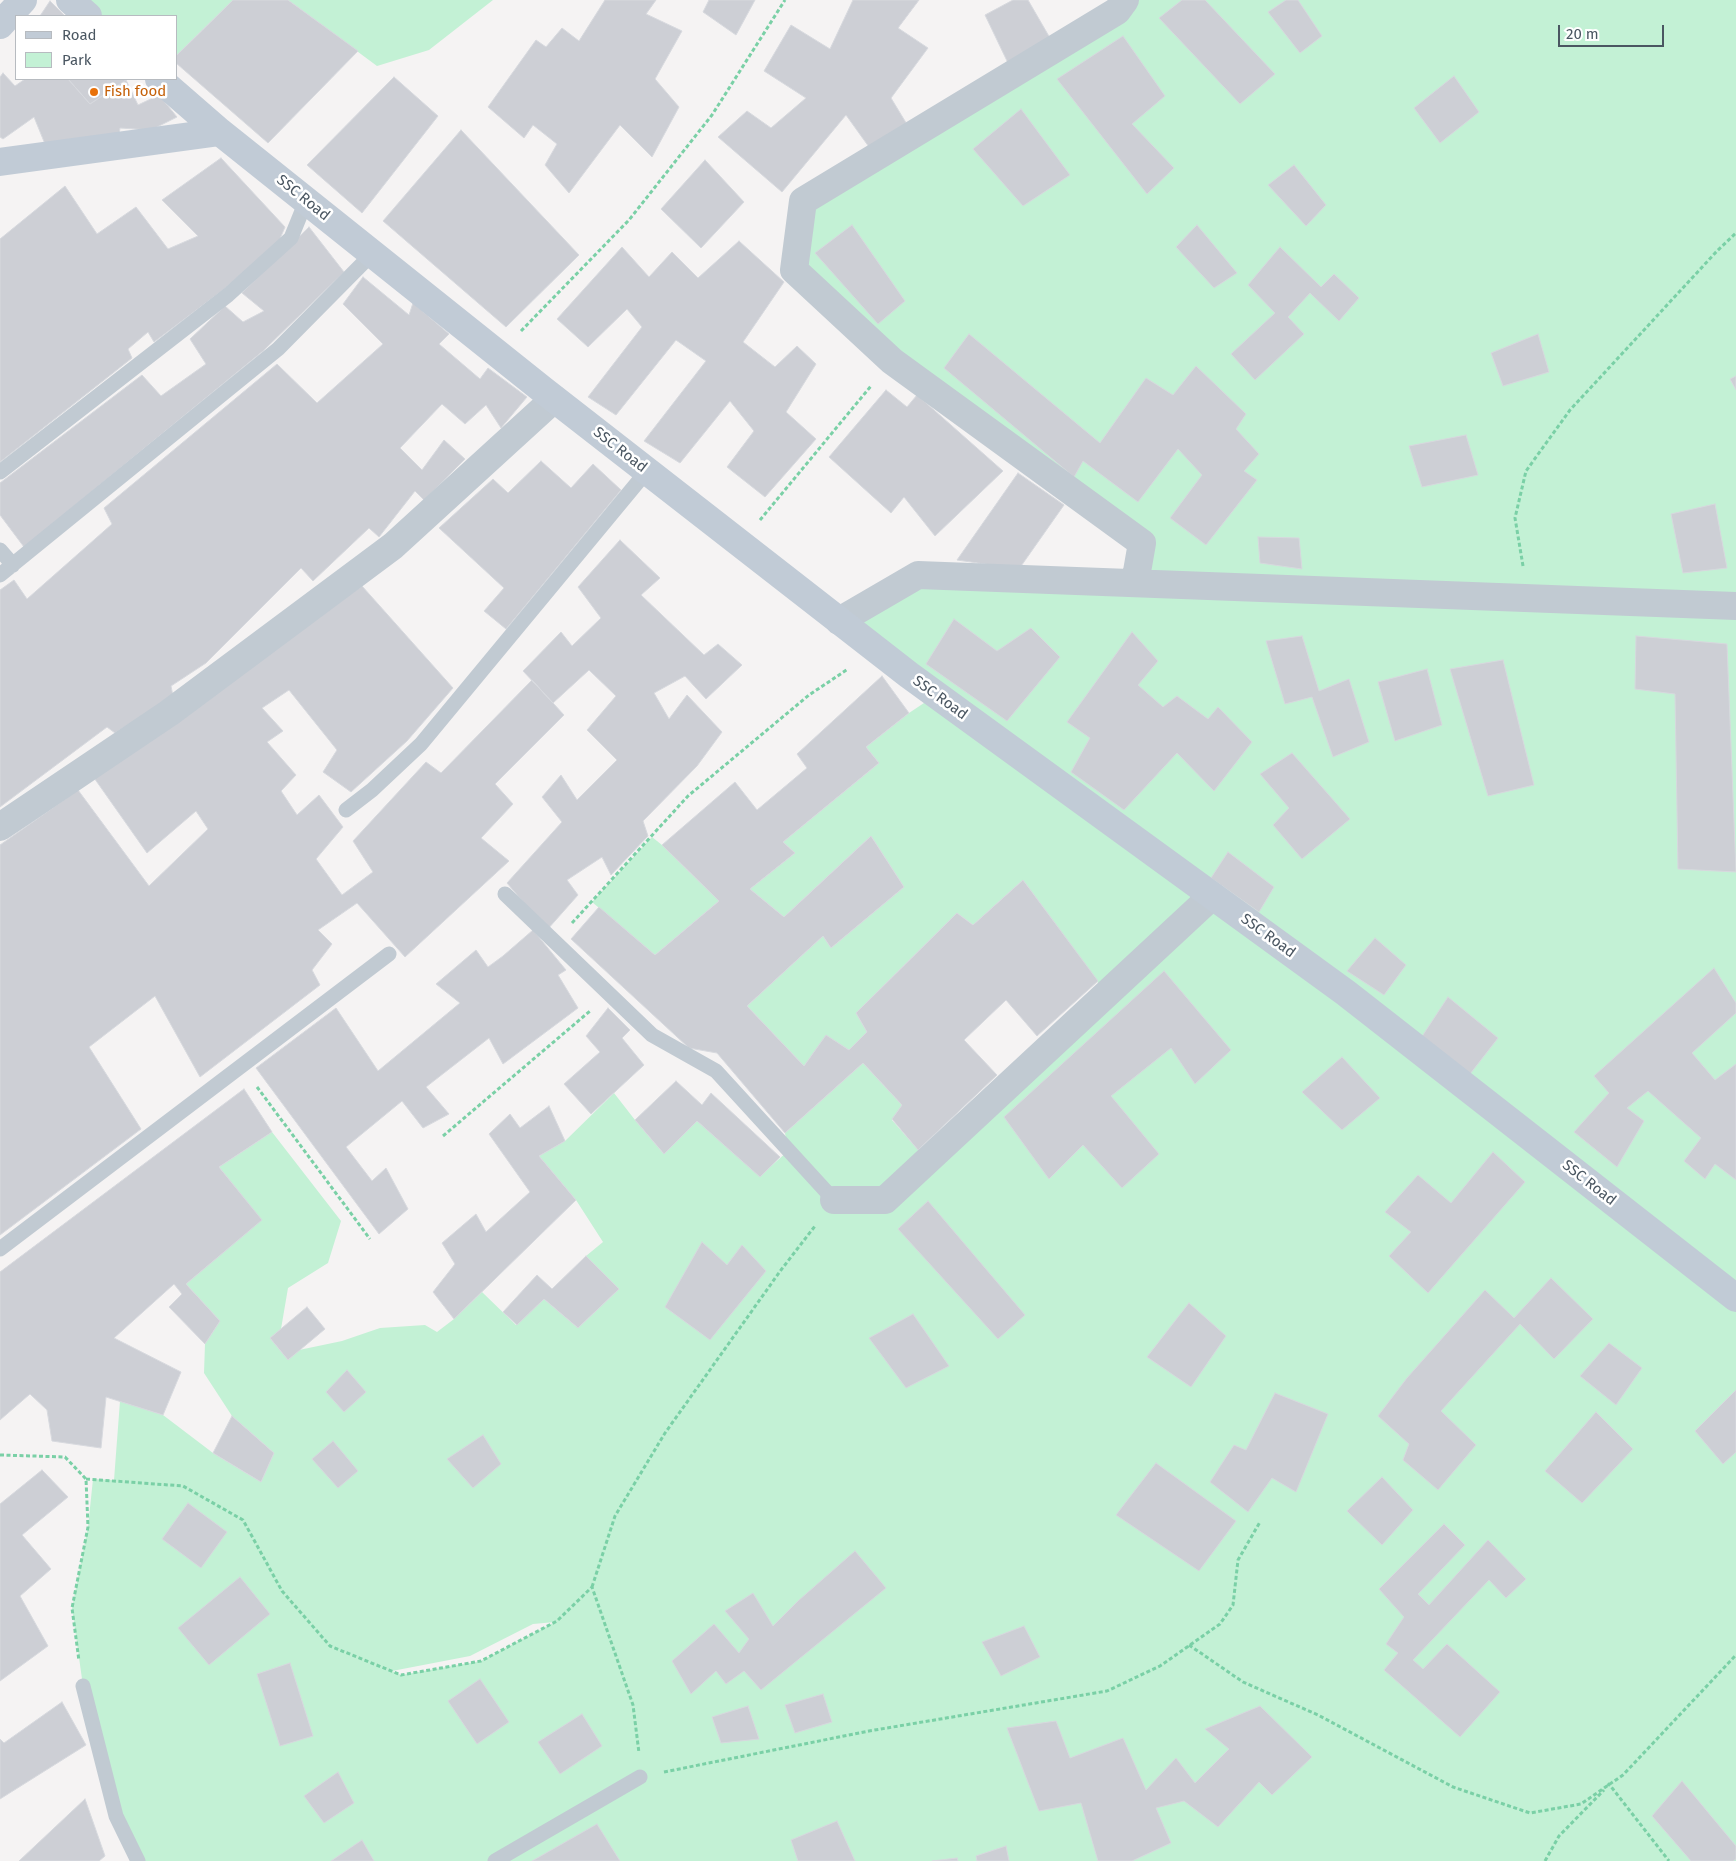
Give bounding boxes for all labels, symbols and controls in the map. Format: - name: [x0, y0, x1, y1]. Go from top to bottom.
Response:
- legend: [15, 15, 178, 80]
- scale bar: [1561, 15, 1667, 47]
- text: 20 m: [1566, 25, 1599, 43]
- text: Road: [62, 26, 97, 44]
- text: Park: [62, 51, 92, 69]
- place label: Fish food: [104, 83, 166, 101]
- marker: Fish food: [88, 86, 100, 98]
- street label: SSC Road: [273, 171, 333, 225]
- street label: SSC Road: [590, 423, 650, 477]
- street label: SSC Road: [909, 672, 971, 724]
- street label: SSC Road: [1237, 910, 1299, 962]
- street label: SSC Road: [1559, 1156, 1619, 1210]

